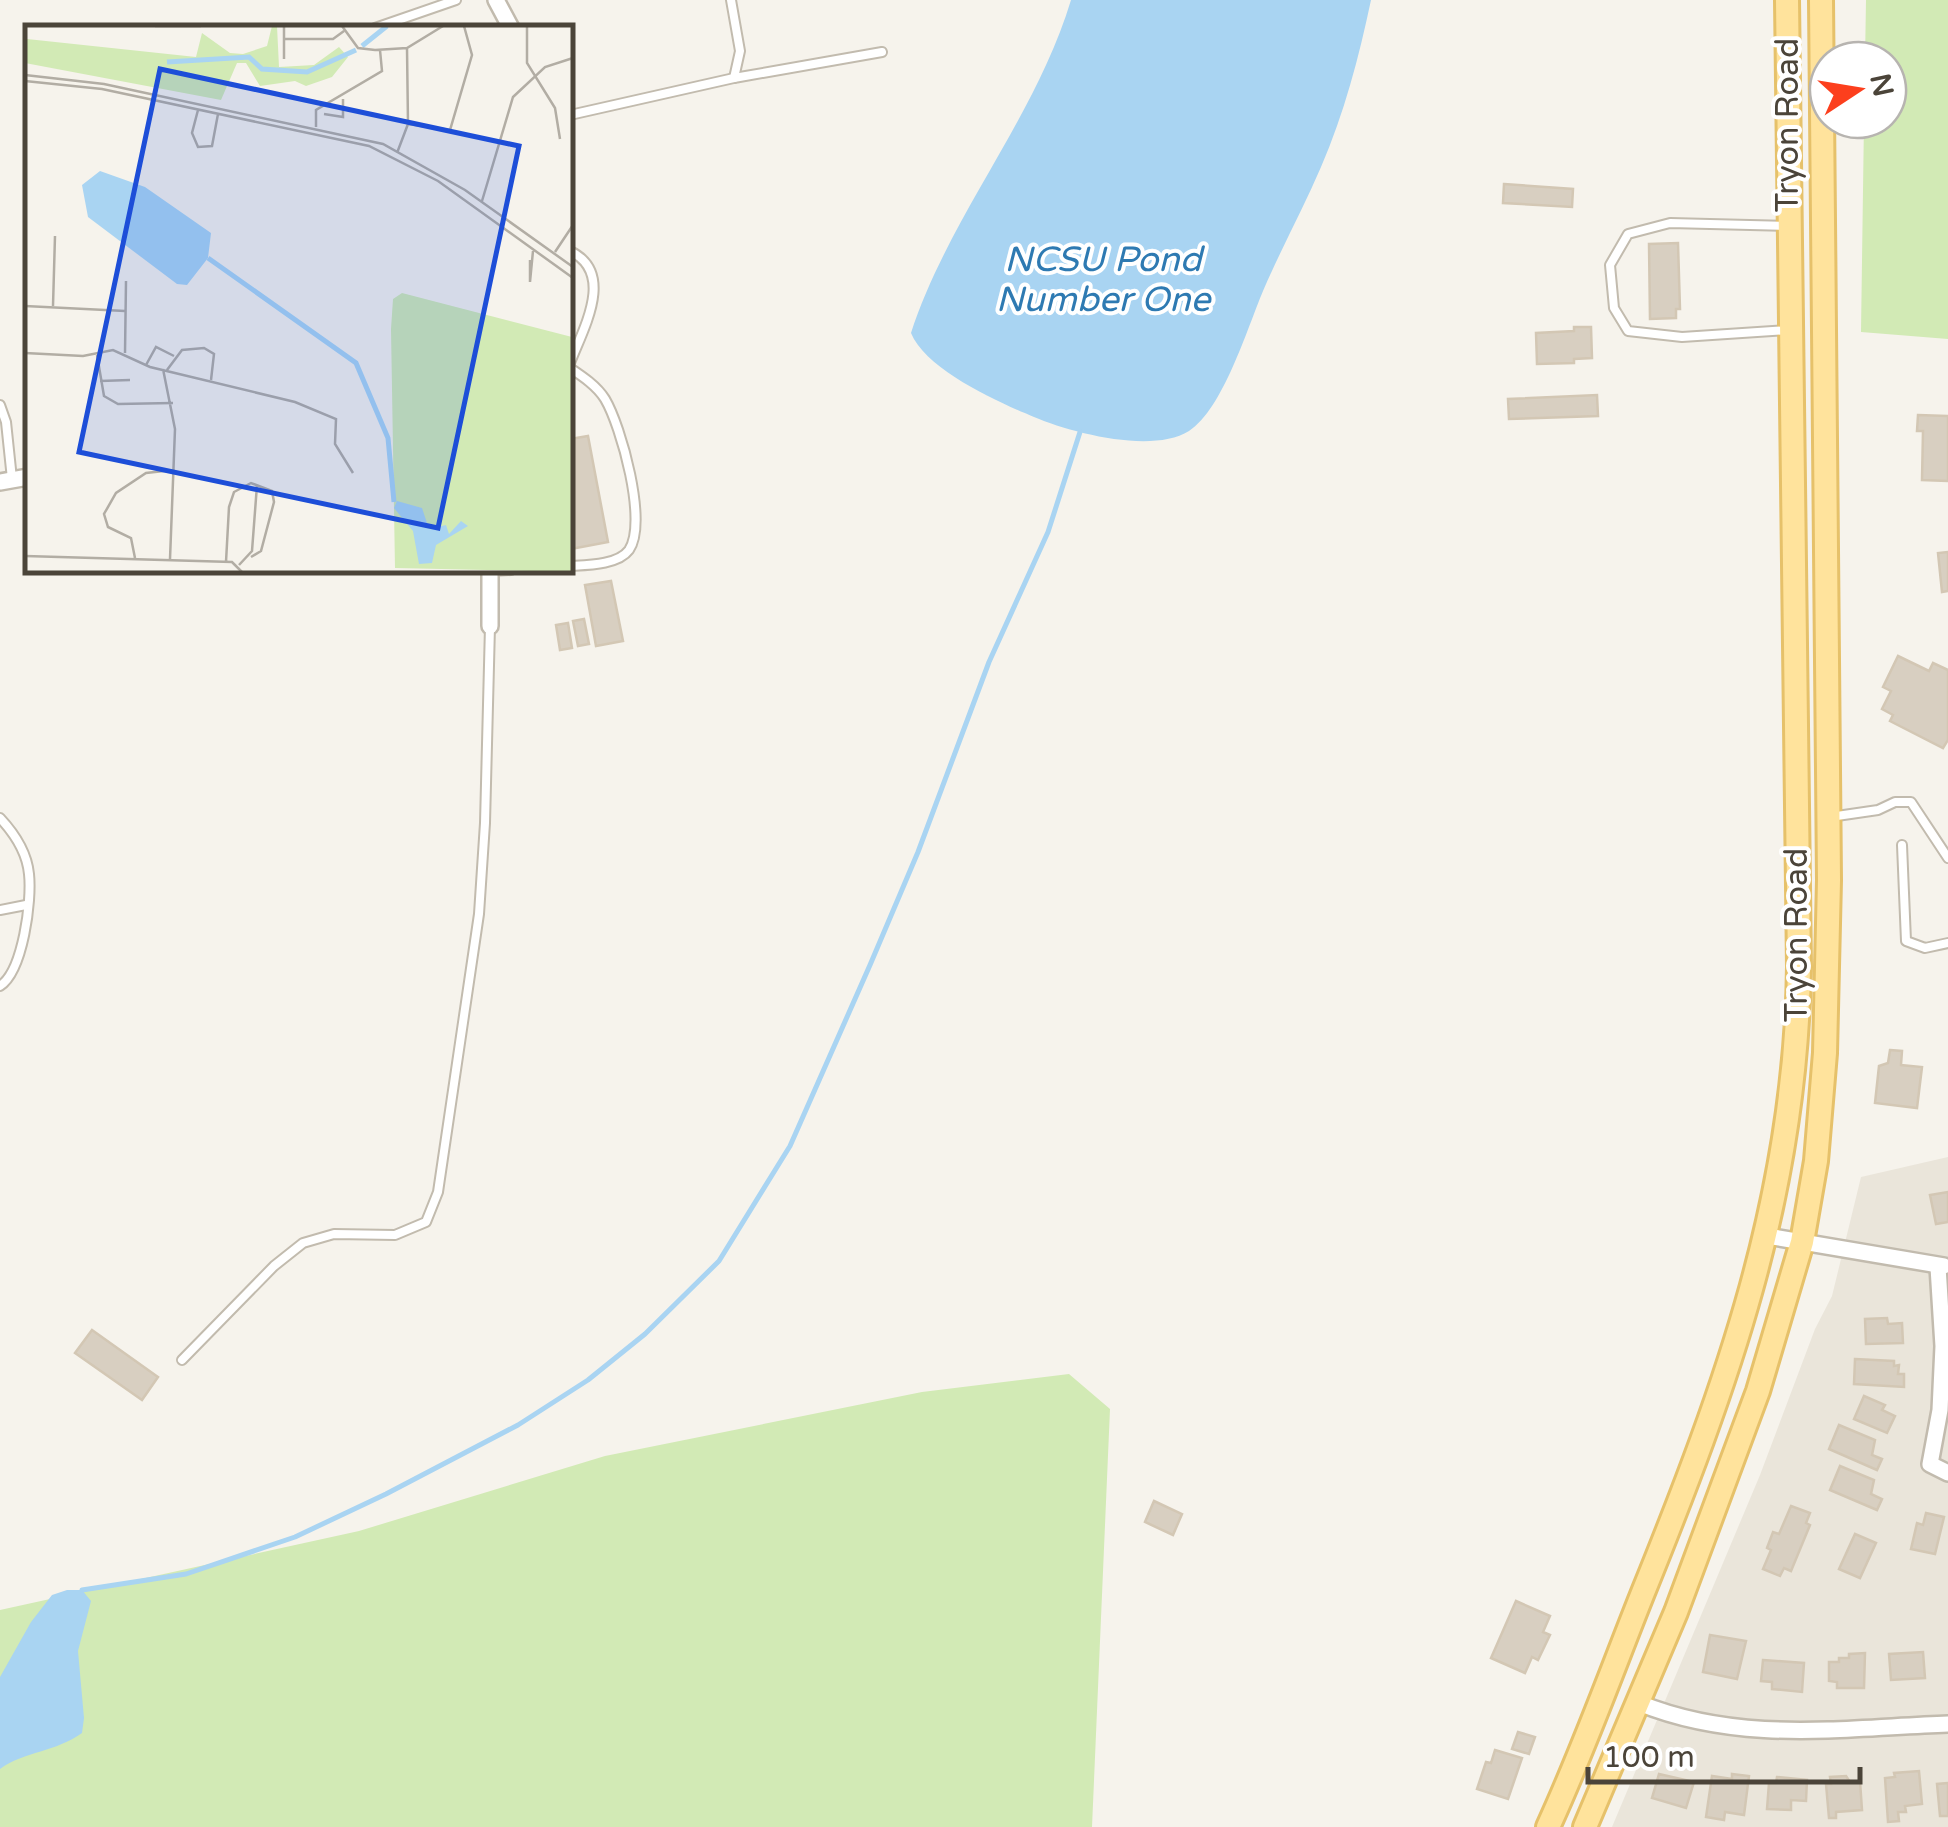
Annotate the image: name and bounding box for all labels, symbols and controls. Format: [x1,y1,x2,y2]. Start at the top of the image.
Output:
inset map [25,25,572,572]
street label: Tryon Road [1769,38,1807,212]
north arrow [1808,40,1908,140]
text: N [1863,70,1900,100]
water label: NCSU Pond Number One [996,239,1213,321]
street label: Tryon Road [1778,848,1816,1022]
scale bar [1588,1722,1860,1784]
text: 100 m [1603,1739,1695,1776]

